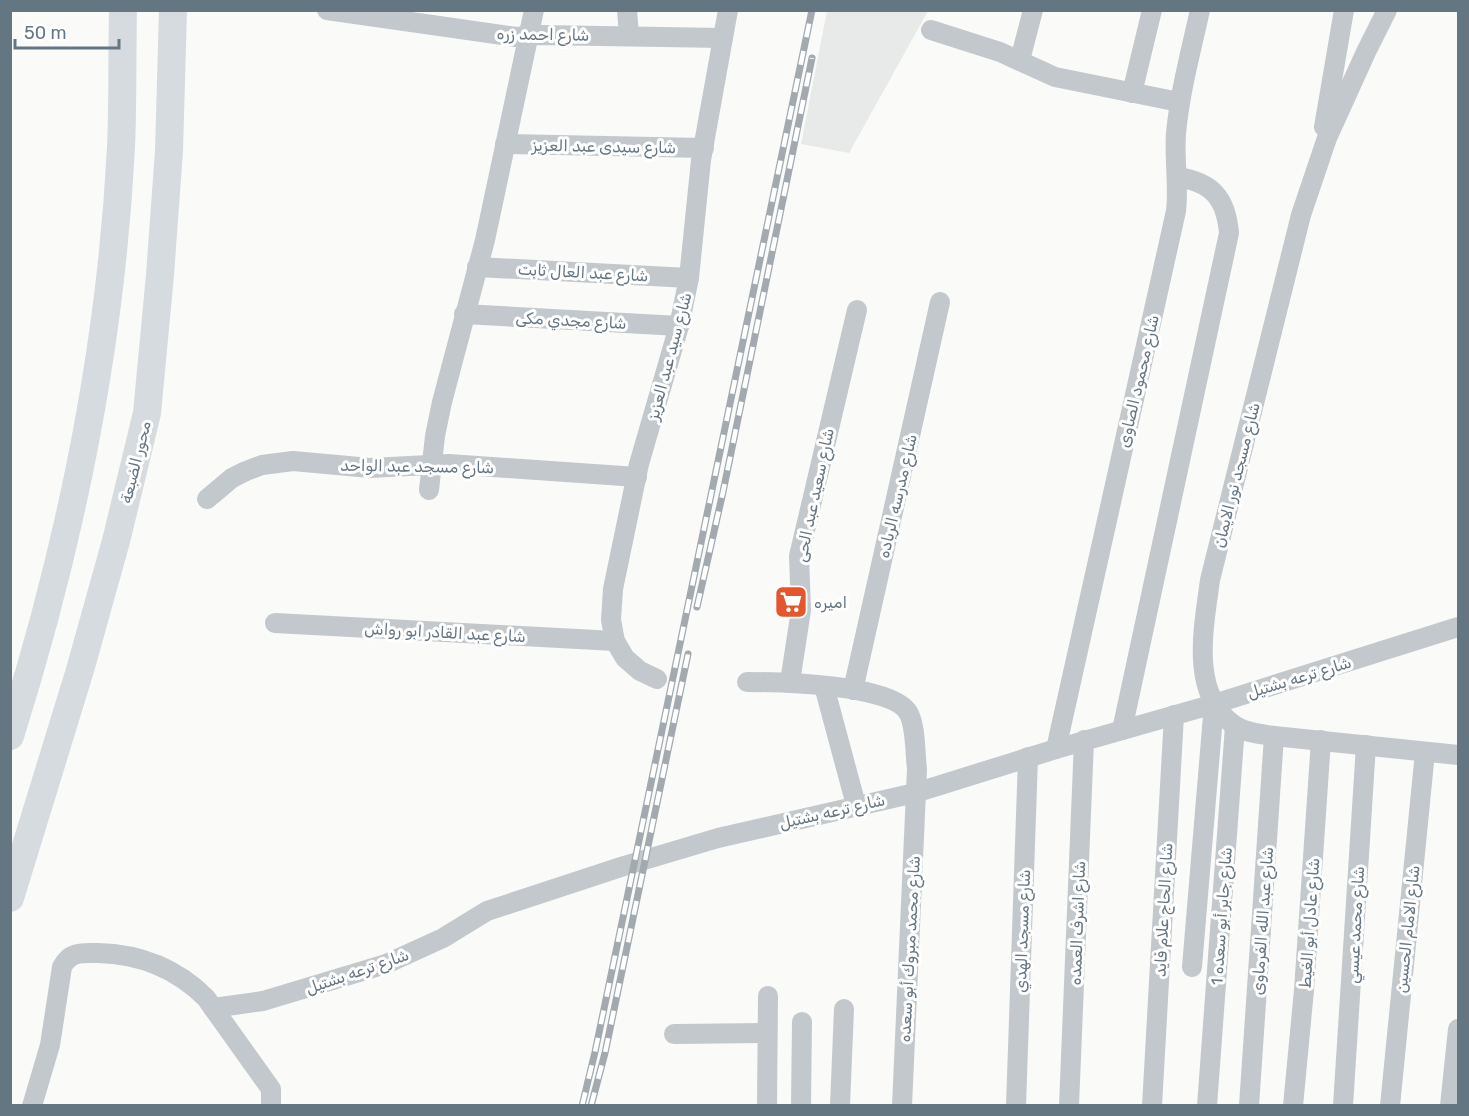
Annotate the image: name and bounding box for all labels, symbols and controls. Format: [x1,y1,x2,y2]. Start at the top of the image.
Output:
scale bar [15,12,118,50]
text: 50 m [24,22,67,44]
street label: شارع احمد زره [496,24,590,47]
street label: شارع سيدى عبد العزيز [531,136,676,159]
street label: شارع عبد العال ثابت [517,260,649,287]
street label: شارع سيد عبد العزيز [643,290,698,423]
street label: شارع مجدي مكى [515,308,627,335]
street label: شارع محمود الصاوى [1114,313,1165,450]
street label: شارع مسجد نور الايمان [1209,401,1266,550]
street label: محور الضبعة [116,419,156,506]
street label: شارع سعيد عبد الحى [791,426,840,564]
street label: شارع مدرسه الرياده [874,432,923,560]
street label: شارع مسجد عبد الواحد [340,456,494,479]
supermarket icon: اميره [773,584,809,620]
place label: اميره [814,593,847,613]
street label: شارع عبد القادر ابو رواش [364,619,526,648]
street label: شارع ترعه بشتيل [1245,653,1354,704]
street label: شارع ترعه بشتيل [777,790,887,835]
street label: شارع الحاج علام فايد [1151,843,1178,978]
street label: شارع جابر أبو سعده 1 [1207,846,1238,986]
street label: شارع عبد الله الفرماوى [1248,846,1279,996]
street label: شارع محمد مبروك أبو سعده [895,855,926,1043]
street label: شارع عادل أبو الغيط [1295,857,1326,989]
street label: شارع اشرف العمده [1066,860,1091,986]
street label: شارع الامام الحسين [1391,864,1426,994]
street label: شارع محمد عيسي [1343,866,1371,984]
street label: شارع مسجد الهدي [1011,869,1036,993]
street label: شارع ترعه بشتيل [303,945,412,1000]

